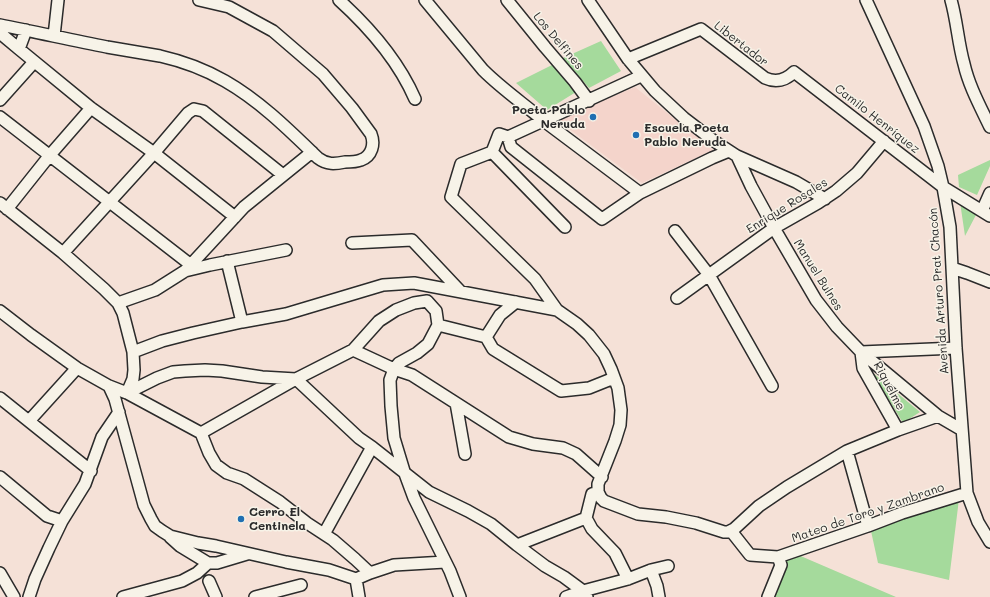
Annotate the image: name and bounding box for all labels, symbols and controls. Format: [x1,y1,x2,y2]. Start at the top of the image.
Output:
street label: Los Delfines [530,10,586,72]
street label: Libertador [711,18,771,70]
street label: Camilo Henríquez [832,81,922,157]
place label: Poeta Pablo Neruda [512,103,585,131]
marker: Poeta Pablo Neruda [588,112,598,122]
place label: Escuela Poeta Pablo Neruda [644,121,729,149]
marker: Escuela Poeta Pablo Neruda [631,130,641,140]
street label: Enrique Rosales [744,175,830,237]
street label: Avenida Arturo Prat Chacón [926,207,952,375]
street label: Manuel Bulnes [790,237,846,313]
street label: Riquelme [870,359,908,413]
street label: Mateo de Toro y Zambrano [790,480,946,546]
place label: Cerro El Centinela [249,505,306,533]
marker: Cerro El Centinela [236,514,246,524]

